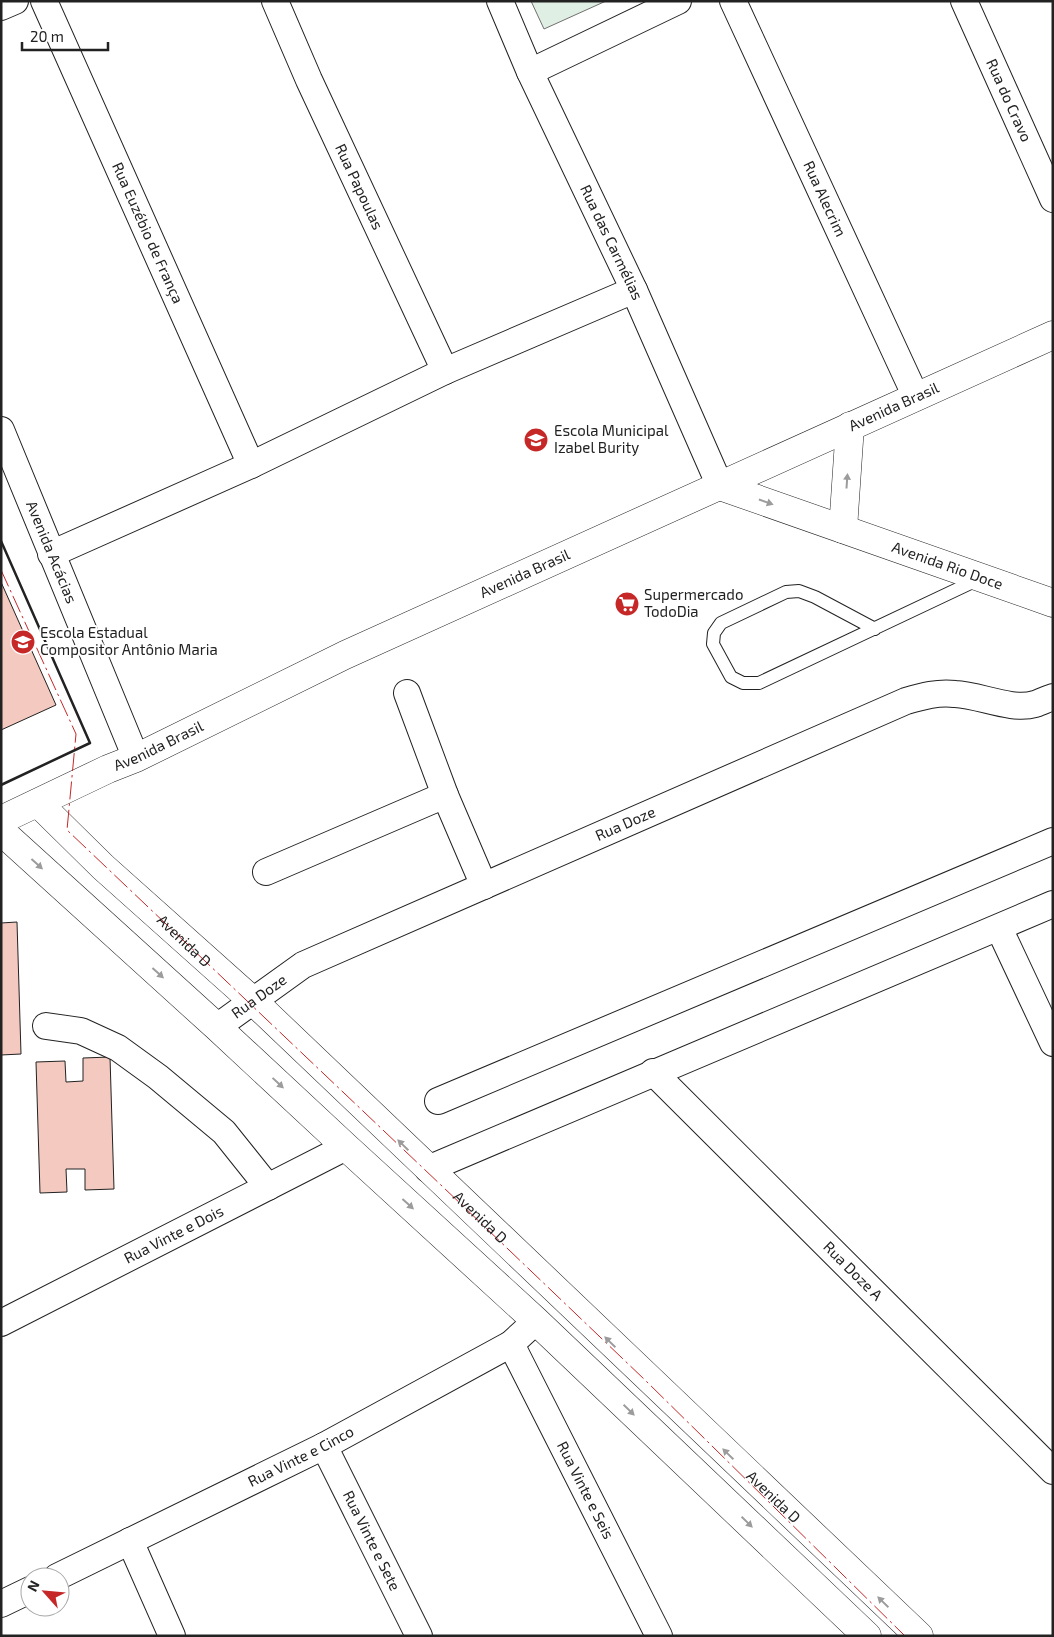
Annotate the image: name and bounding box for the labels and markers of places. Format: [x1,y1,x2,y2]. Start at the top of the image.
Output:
place label: Escola Municipal Izabel Burity [554,421,669,456]
school or university icon: Escola Municipal Izabel Burity [523,427,549,453]
place label: Supermercado TodoDia [644,585,743,620]
supermarket icon: Supermercado TodoDia [614,591,640,617]
place label: Escola Estadual Compositor Antônio Maria [40,623,218,658]
school or university icon: Escola Estadual Compositor Antônio Maria [10,629,36,655]

